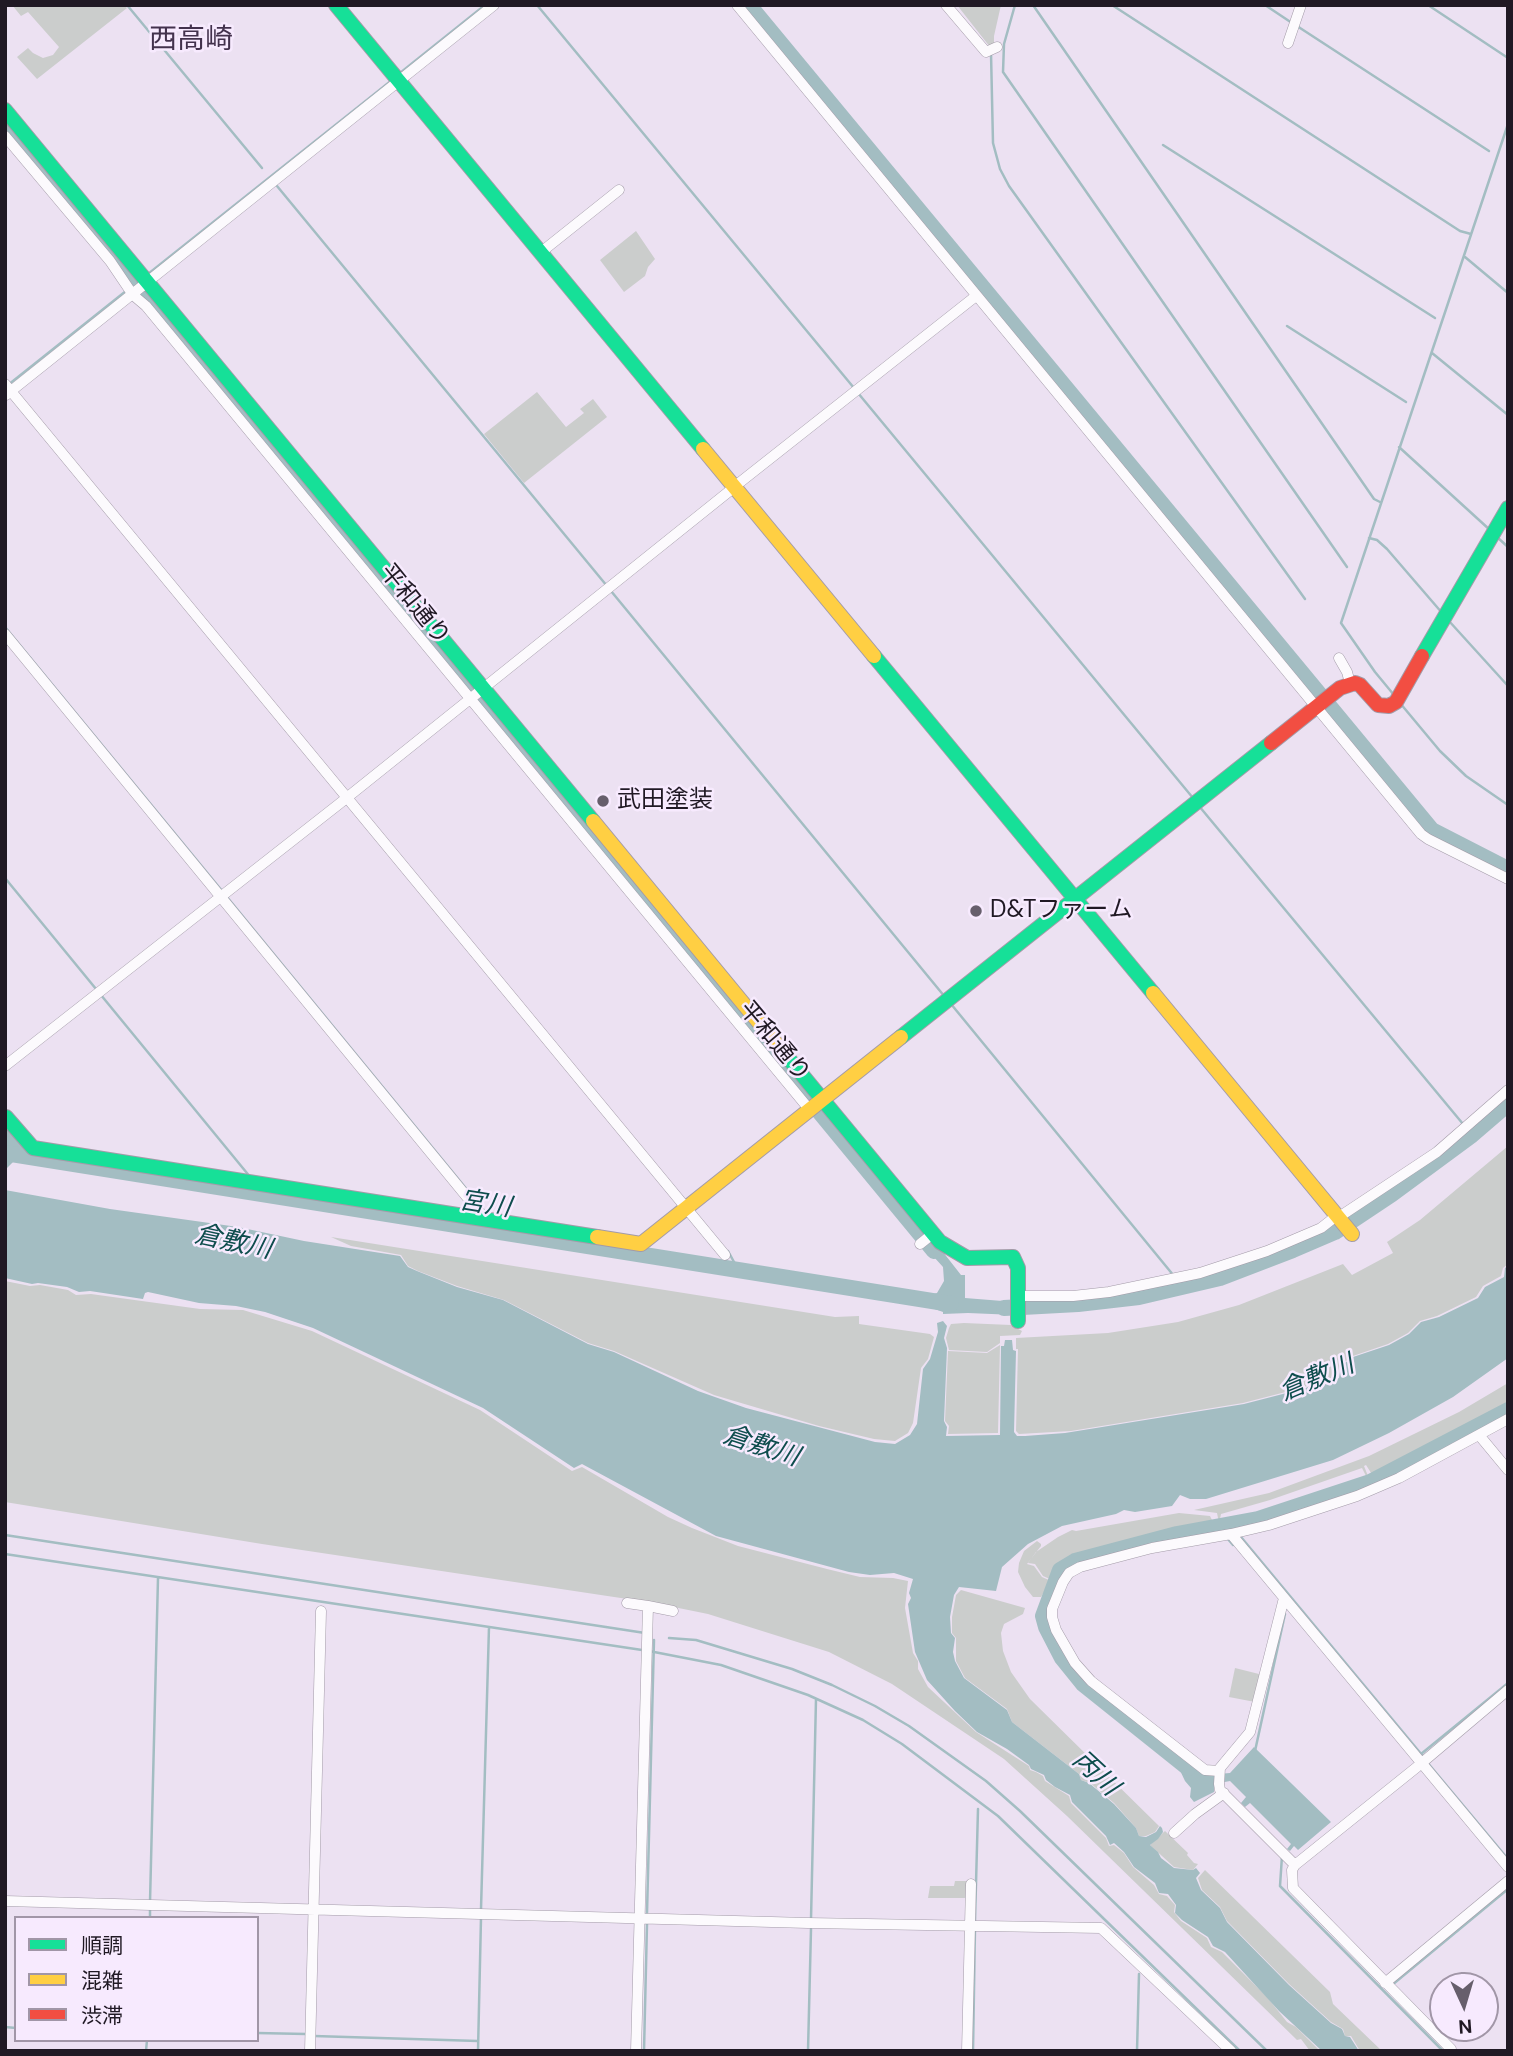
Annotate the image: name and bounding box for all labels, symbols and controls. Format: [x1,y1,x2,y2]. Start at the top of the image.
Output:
district label: 西高崎 [149,24,233,58]
street label: 平和通り [373,559,455,651]
place label: 武田塗装 [617,787,713,815]
marker: 武田塗装 [595,793,611,809]
place label: D&Tファーム [990,897,1133,925]
marker: D&Tファーム [968,903,984,919]
street label: 平和通り [732,996,816,1088]
water label: 宮川 [457,1186,513,1224]
water label: 倉敷川 [192,1220,274,1266]
water label: 倉敷川 [1275,1349,1359,1409]
water label: 倉敷川 [719,1420,803,1474]
water label: 丙川 [1065,1745,1125,1803]
legend [14,1916,259,2042]
text: 順調 [81,1932,123,1960]
text: 混雑 [81,1967,123,1995]
north arrow [1429,1972,1499,2042]
text: 渋滞 [81,2002,123,2030]
text: N [1458,2013,1473,2039]

